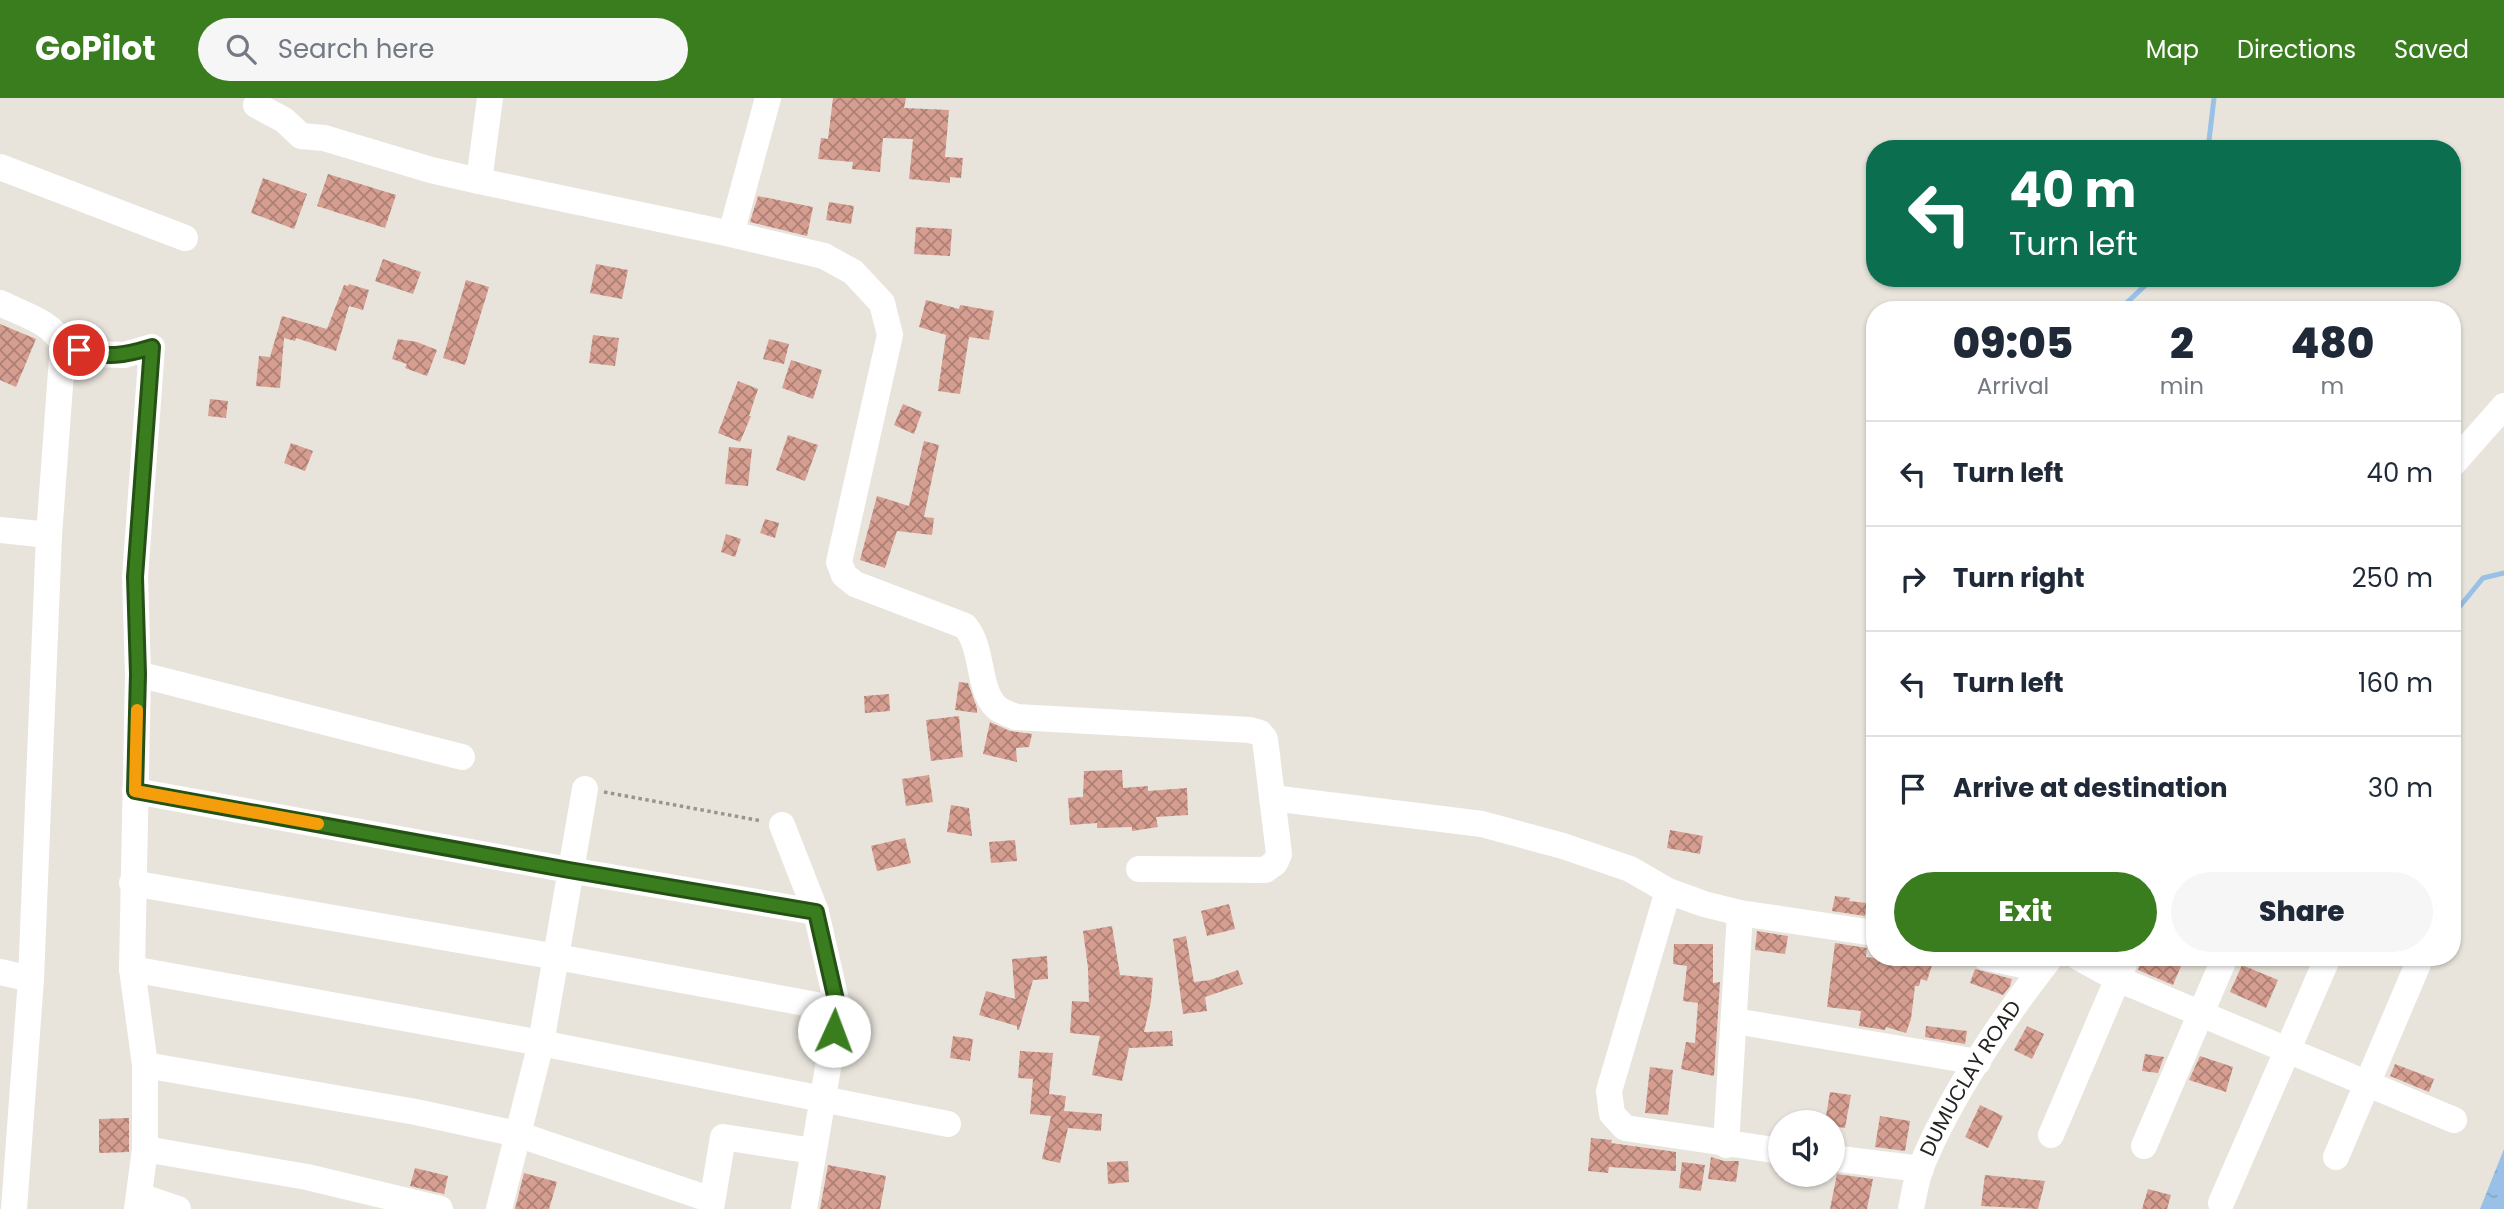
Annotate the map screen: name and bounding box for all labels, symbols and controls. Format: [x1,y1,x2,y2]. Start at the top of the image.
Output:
search box [198,18,688,81]
text: GoPilot [35,25,156,72]
icon: search [222,30,260,68]
text: Search here [278,31,434,67]
text: Map [2146,33,2199,66]
text: Directions [2237,33,2356,66]
text: Saved [2394,33,2469,66]
text: 40 m [2009,156,2136,224]
icon: left [1894,168,1985,259]
text: Turn left [2009,221,2138,266]
text: 09:05 [1953,314,2073,373]
text: 2 [2170,314,2194,373]
text: 480 [2290,314,2374,373]
pin [49,320,109,380]
icon: arrive [60,331,98,369]
text: Arrival [1977,370,2049,402]
text: min [2160,370,2204,402]
text: m [2321,370,2344,402]
icon: left [1894,455,1932,493]
text: Turn left [1953,455,2064,491]
text: 40 m [2367,455,2433,491]
icon: right [1894,560,1932,598]
text: Turn right [1953,560,2085,596]
text: 250 m [2352,560,2433,596]
icon: left [1894,665,1932,703]
text: Turn left [1953,665,2064,701]
text: 160 m [2358,665,2433,701]
icon: arrive [1894,770,1932,808]
text: Arrive at destination [1953,770,2228,806]
text: 30 m [2368,770,2433,806]
button: Exit [1894,872,2157,952]
button: Share [2171,872,2433,952]
position arrow [797,994,871,1068]
street label: DUMUCLAY ROAD [1912,994,2028,1161]
map controls [1768,1110,1845,1187]
button: sound [1768,1110,1845,1187]

